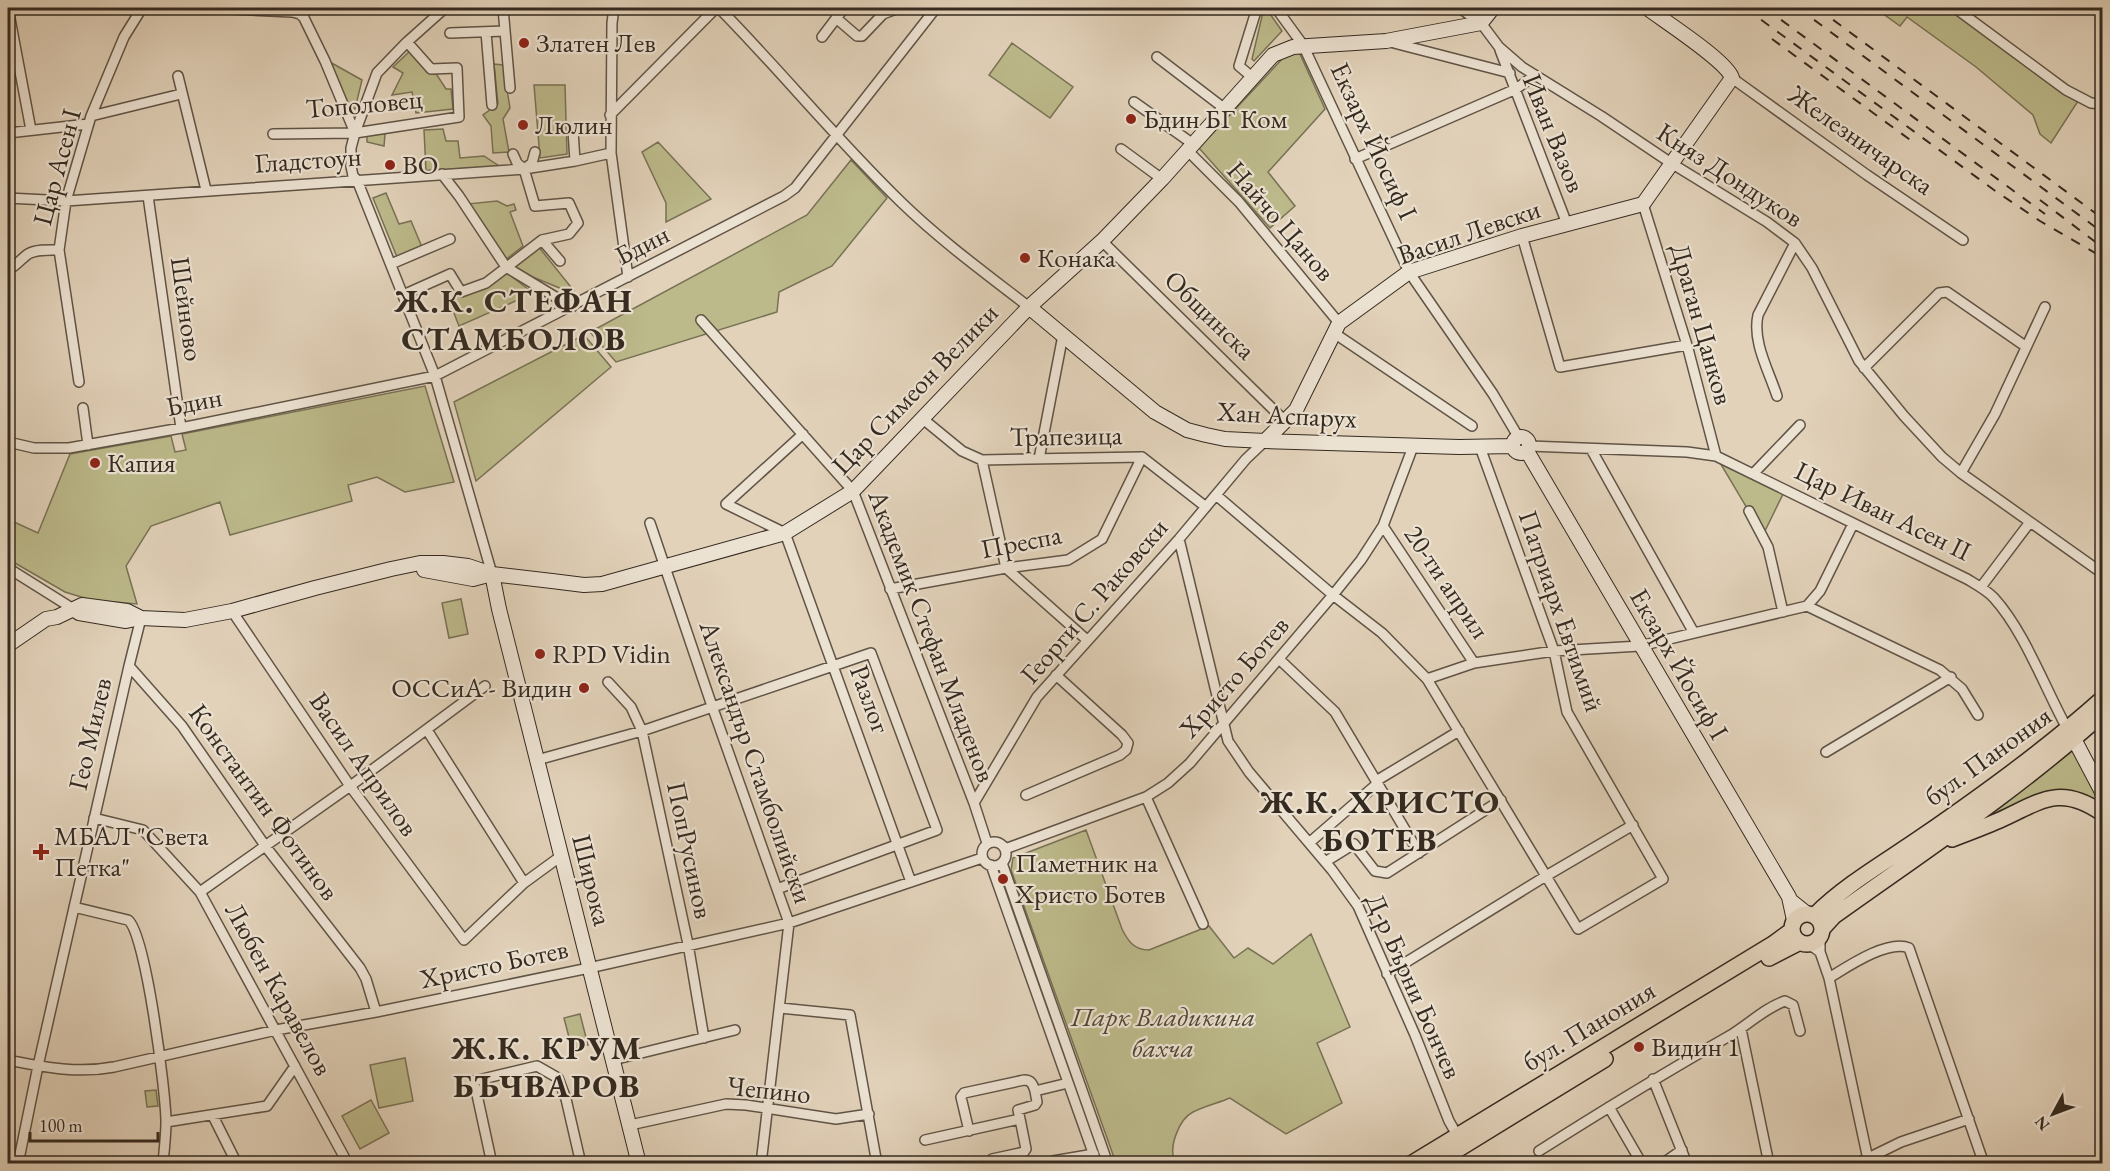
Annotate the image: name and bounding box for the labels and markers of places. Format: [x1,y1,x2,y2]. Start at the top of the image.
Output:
place label: Златен Лев [536,25,656,60]
marker: Златен Лев [517,36,531,50]
place label: Бдин БГ Ком [1143,101,1287,136]
place label: Люлин [535,107,613,142]
marker: Бдин БГ Ком [1124,112,1138,126]
marker: Люлин [516,118,530,132]
place label: ВО [402,147,438,182]
marker: ВО [383,158,397,172]
place label: Конака [1037,240,1116,275]
marker: Конака [1018,251,1032,265]
place label: Капия [107,445,176,480]
marker: Капия [88,456,102,470]
place label: RPD Vidin [552,636,671,671]
marker: RPD Vidin [533,647,547,661]
place label: ОССиА - Видин [391,670,572,705]
marker: ОССиА - Видин [577,681,591,695]
place label: МБАЛ "Света Петка" [54,818,209,884]
marker: МБАЛ "Света Петка" [32,843,50,861]
place label: Паметник на Христо Ботев [1014,845,1165,911]
marker: Паметник на Христо Ботев [996,872,1010,886]
place label: Видин 1 [1651,1029,1740,1064]
marker: Видин 1 [1632,1040,1646,1054]

